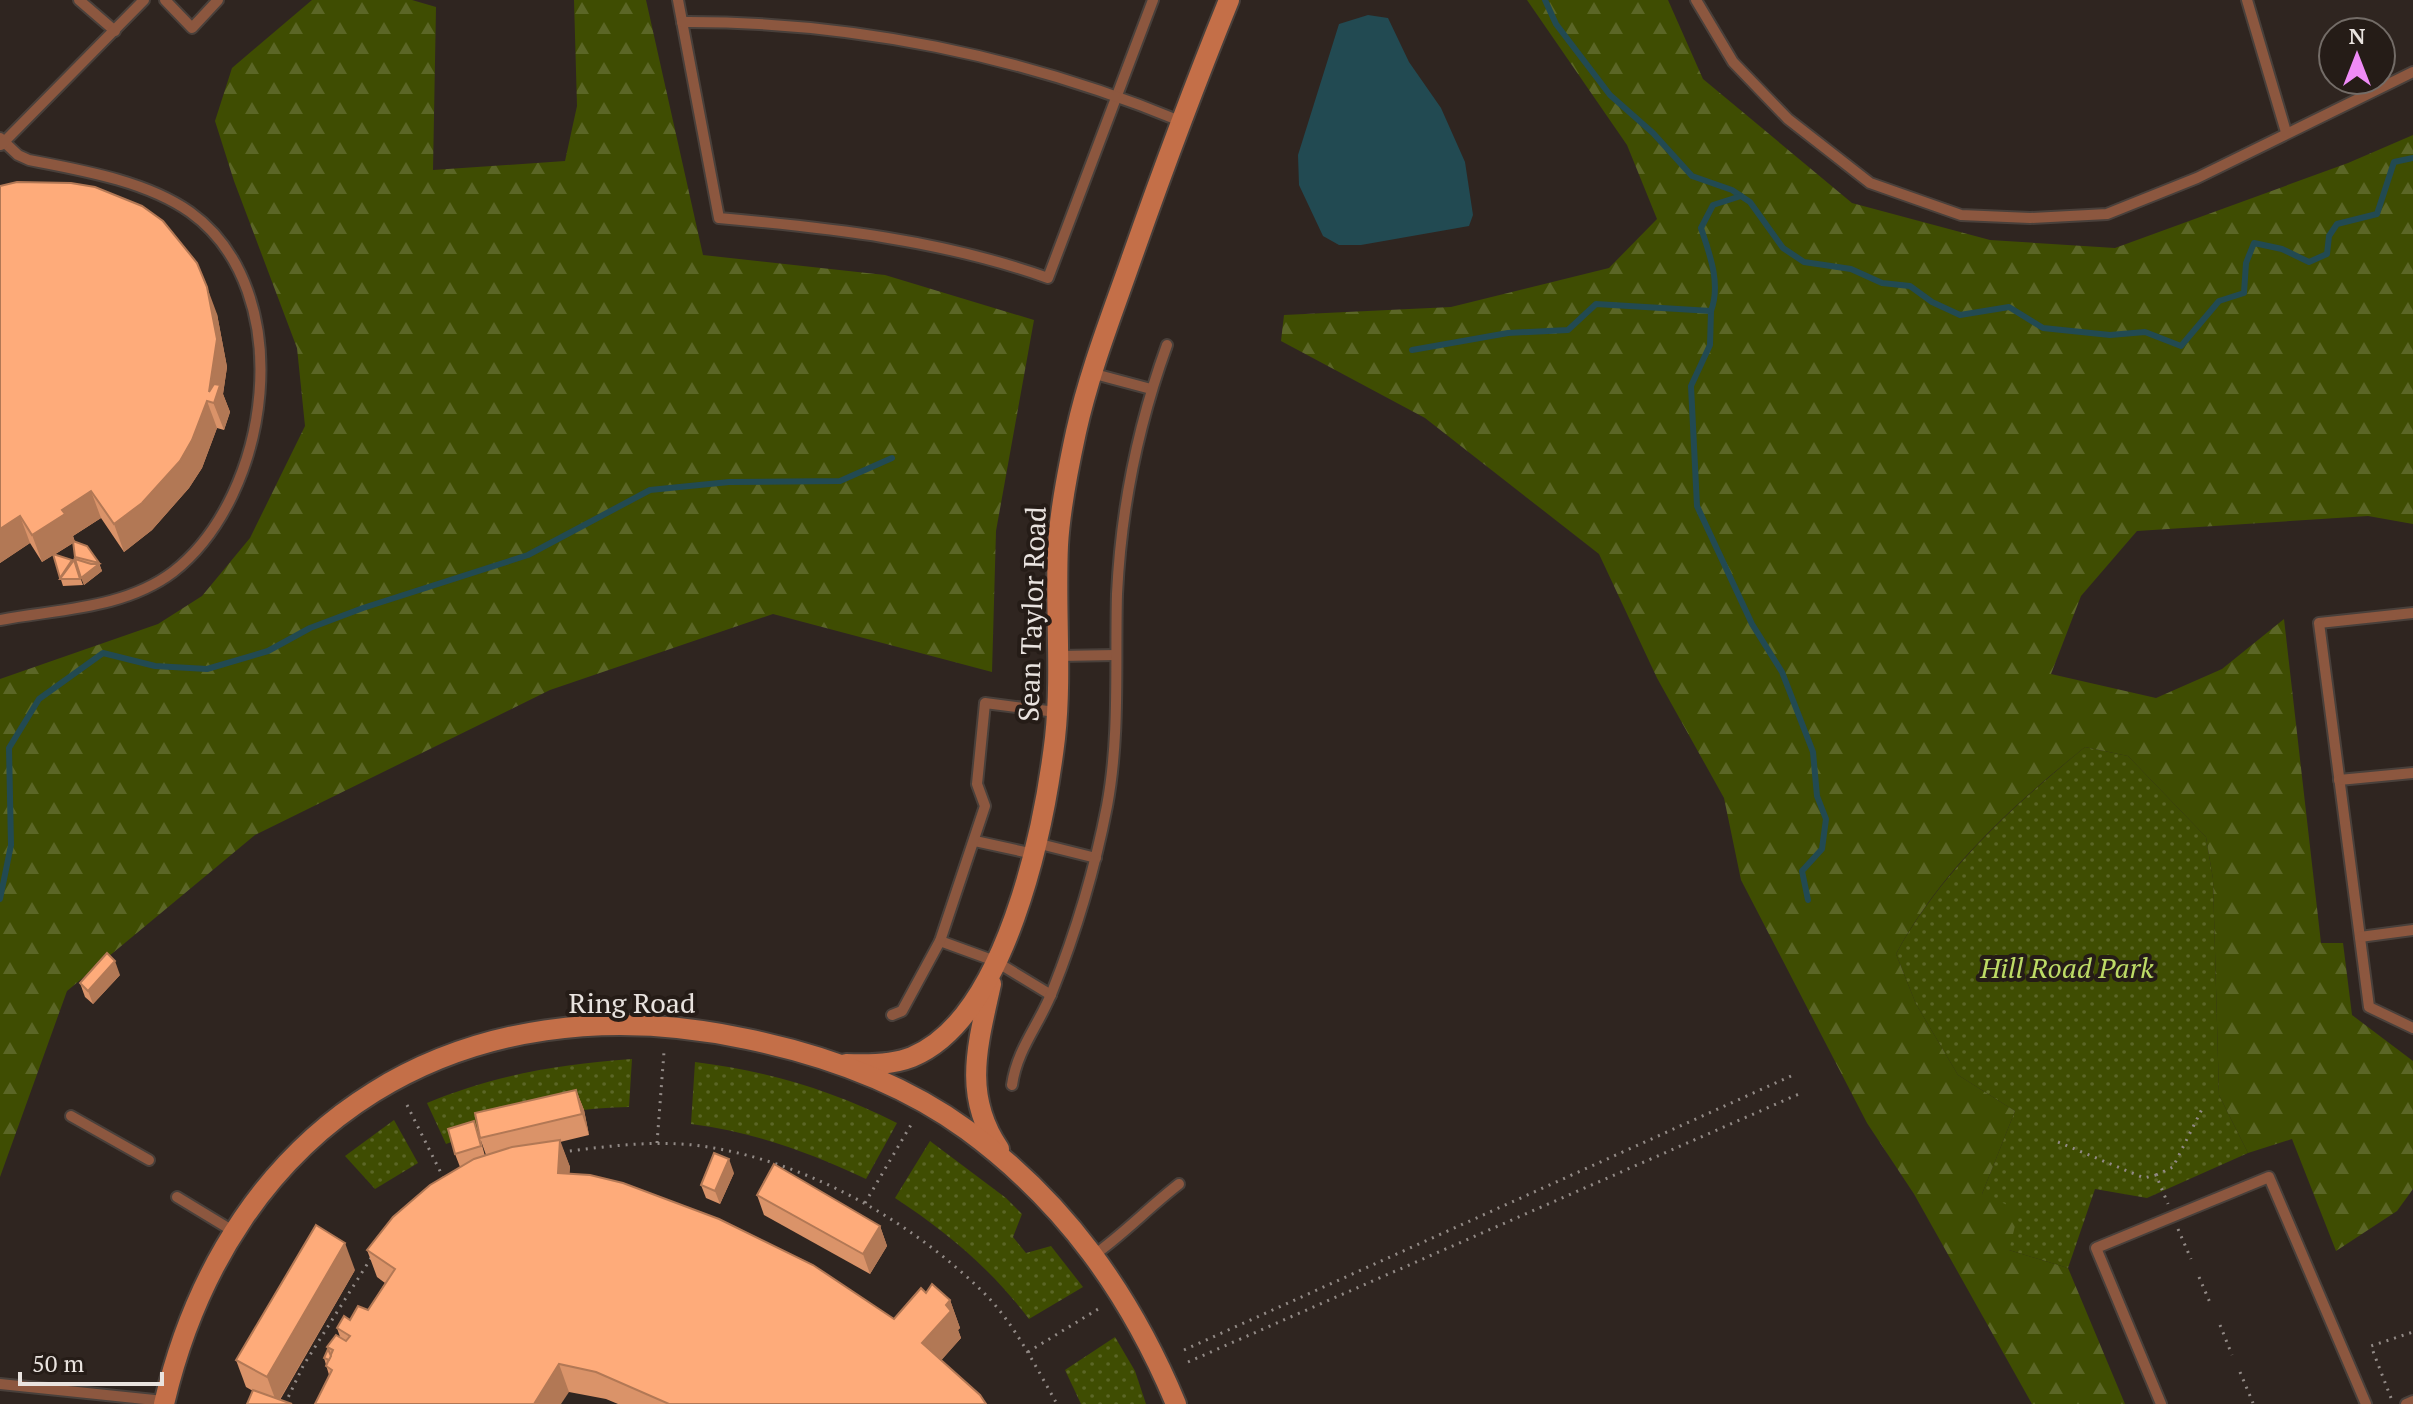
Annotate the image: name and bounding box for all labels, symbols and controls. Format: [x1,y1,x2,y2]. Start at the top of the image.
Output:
north arrow [2317,16,2397,96]
text: N [2349,21,2366,50]
street label: Sean Taylor Road [1009,506,1054,722]
park label: Hill Road Park [1979,949,2154,986]
street label: Ring Road [569,984,695,1021]
scale bar [20,1336,162,1386]
text: 50 m [32,1347,84,1379]

